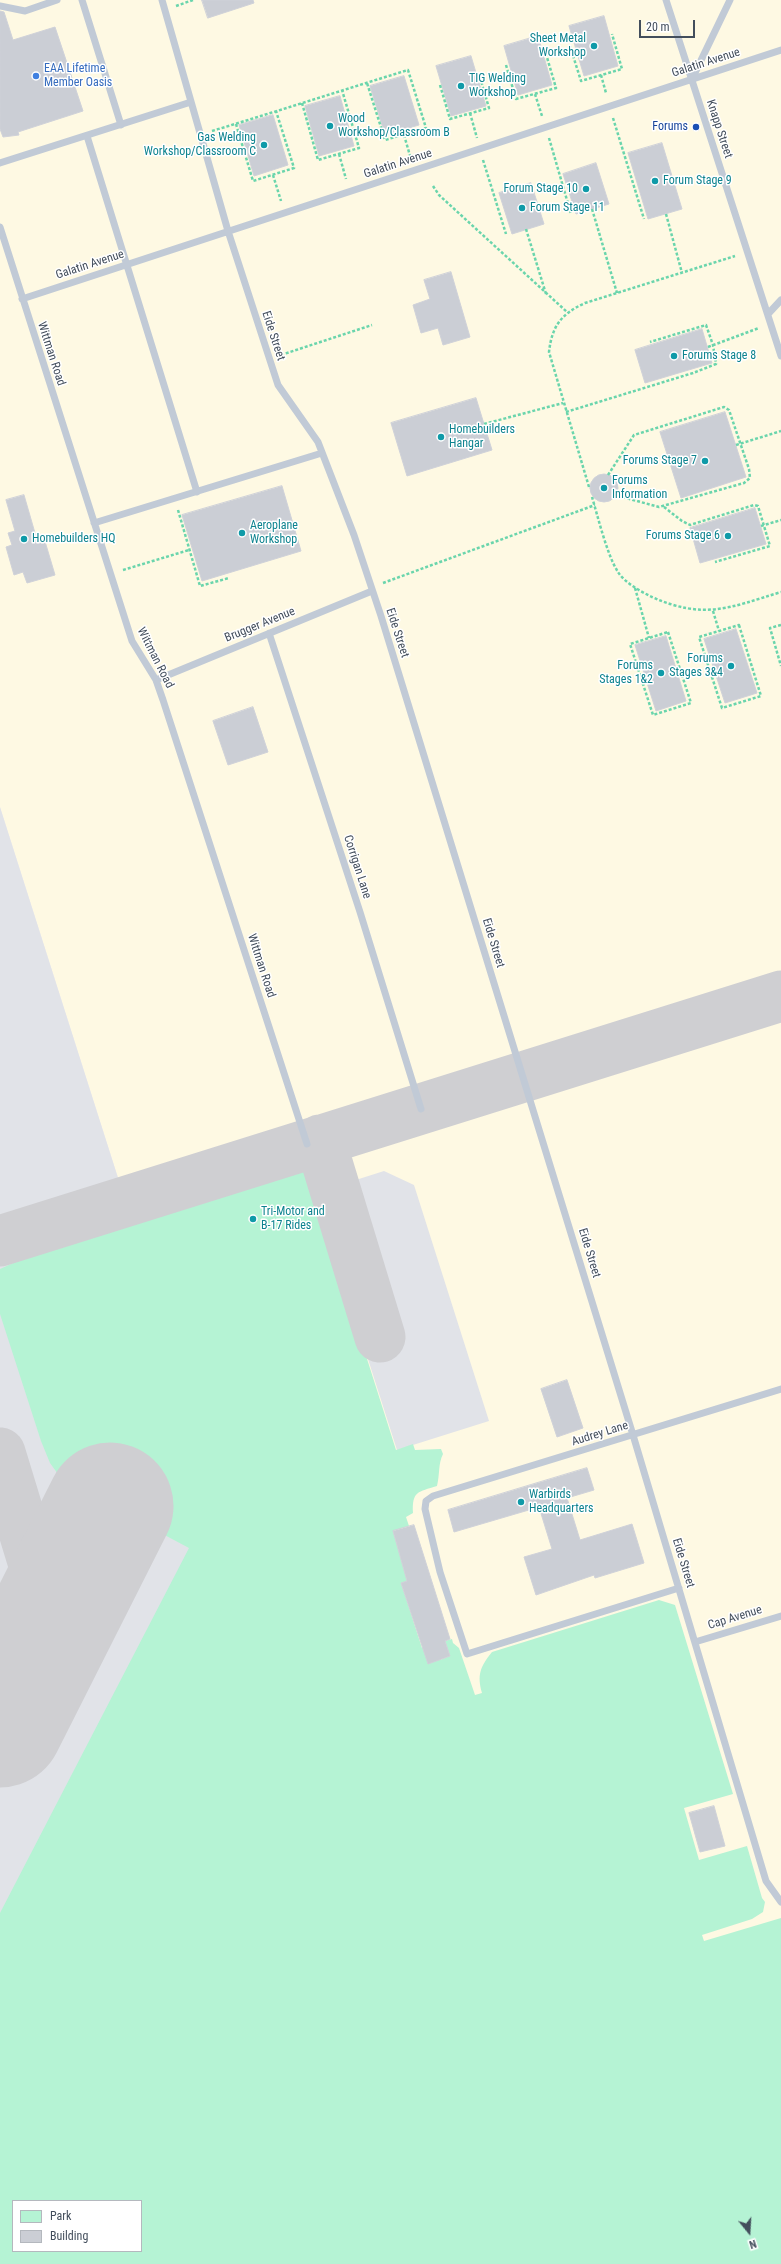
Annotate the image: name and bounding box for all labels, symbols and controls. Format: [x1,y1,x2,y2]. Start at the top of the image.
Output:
scale bar [641,12,697,38]
text: 20 m [646,20,670,34]
place label: Sheet Metal Workshop [530,32,586,60]
marker: Sheet Metal Workshop [589,41,599,51]
street label: Galatin Avenue [670,45,742,81]
place label: EAA Lifetime Member Oasis [44,62,112,90]
marker: EAA Lifetime Member Oasis [31,71,41,81]
place label: TIG Welding Workshop [469,72,526,100]
marker: TIG Welding Workshop [456,81,466,91]
street label: Knapp Street [703,98,735,160]
place label: Wood Workshop/Classroom B [338,112,450,140]
place label: Forums [652,120,688,134]
marker: Wood Workshop/Classroom B [325,121,335,131]
marker: Forums [691,122,701,132]
place label: Gas Welding Workshop/Classroom C [144,131,256,159]
marker: Gas Welding Workshop/Classroom C [259,140,269,150]
street label: Galatin Avenue [362,146,434,182]
place label: Forum Stage 9 [663,174,732,188]
marker: Forum Stage 9 [650,176,660,186]
place label: Forum Stage 10 [503,182,578,196]
marker: Forum Stage 10 [581,184,591,194]
place label: Forum Stage 11 [530,201,605,215]
marker: Forum Stage 11 [517,203,527,213]
street label: Galatin Avenue [54,247,126,283]
street label: Eide Street [258,309,288,363]
street label: Wittman Road [34,320,68,388]
place label: Forums Stage 8 [682,349,756,363]
marker: Forums Stage 8 [669,351,679,361]
place label: Homebuilders Hangar [449,423,515,451]
marker: Homebuilders Hangar [436,432,446,442]
place label: Forums Stage 7 [623,454,697,468]
marker: Forums Stage 7 [700,456,710,466]
place label: Forums Information [612,474,667,502]
marker: Forums Information [599,483,609,493]
place label: Aeroplane Workshop [250,519,298,547]
marker: Aeroplane Workshop [237,528,247,538]
place label: Forums Stage 6 [646,529,720,543]
marker: Forums Stage 6 [723,531,733,541]
place label: Homebuilders HQ [32,532,115,546]
marker: Homebuilders HQ [19,534,29,544]
street label: Brugger Avenue [223,604,297,646]
street label: Eide Street [382,606,412,660]
street label: Wittman Road [134,625,176,691]
place label: Forums Stages 3&4 [669,652,723,680]
place label: Forums Stages 1&2 [599,659,653,687]
marker: Forums Stages 3&4 [726,661,736,671]
marker: Forums Stages 1&2 [656,668,666,678]
street label: Corrigan Lane [340,833,374,901]
street label: Eide Street [479,916,507,970]
street label: Wittman Road [244,932,278,1000]
place label: Tri-Motor and B-17 Rides [261,1205,325,1233]
marker: Tri-Motor and B-17 Rides [248,1214,258,1224]
street label: Eide Street [575,1226,603,1280]
street label: Audrey Lane [570,1419,630,1449]
place label: Warbirds Headquarters [529,1488,594,1516]
marker: Warbirds Headquarters [516,1497,526,1507]
street label: Eide Street [669,1536,697,1590]
street label: Cap Avenue [706,1603,764,1633]
legend [12,2200,142,2252]
text: Park [50,2209,71,2223]
north arrow [729,2212,769,2252]
text: Building [50,2229,88,2243]
text: N [748,2237,758,2251]

